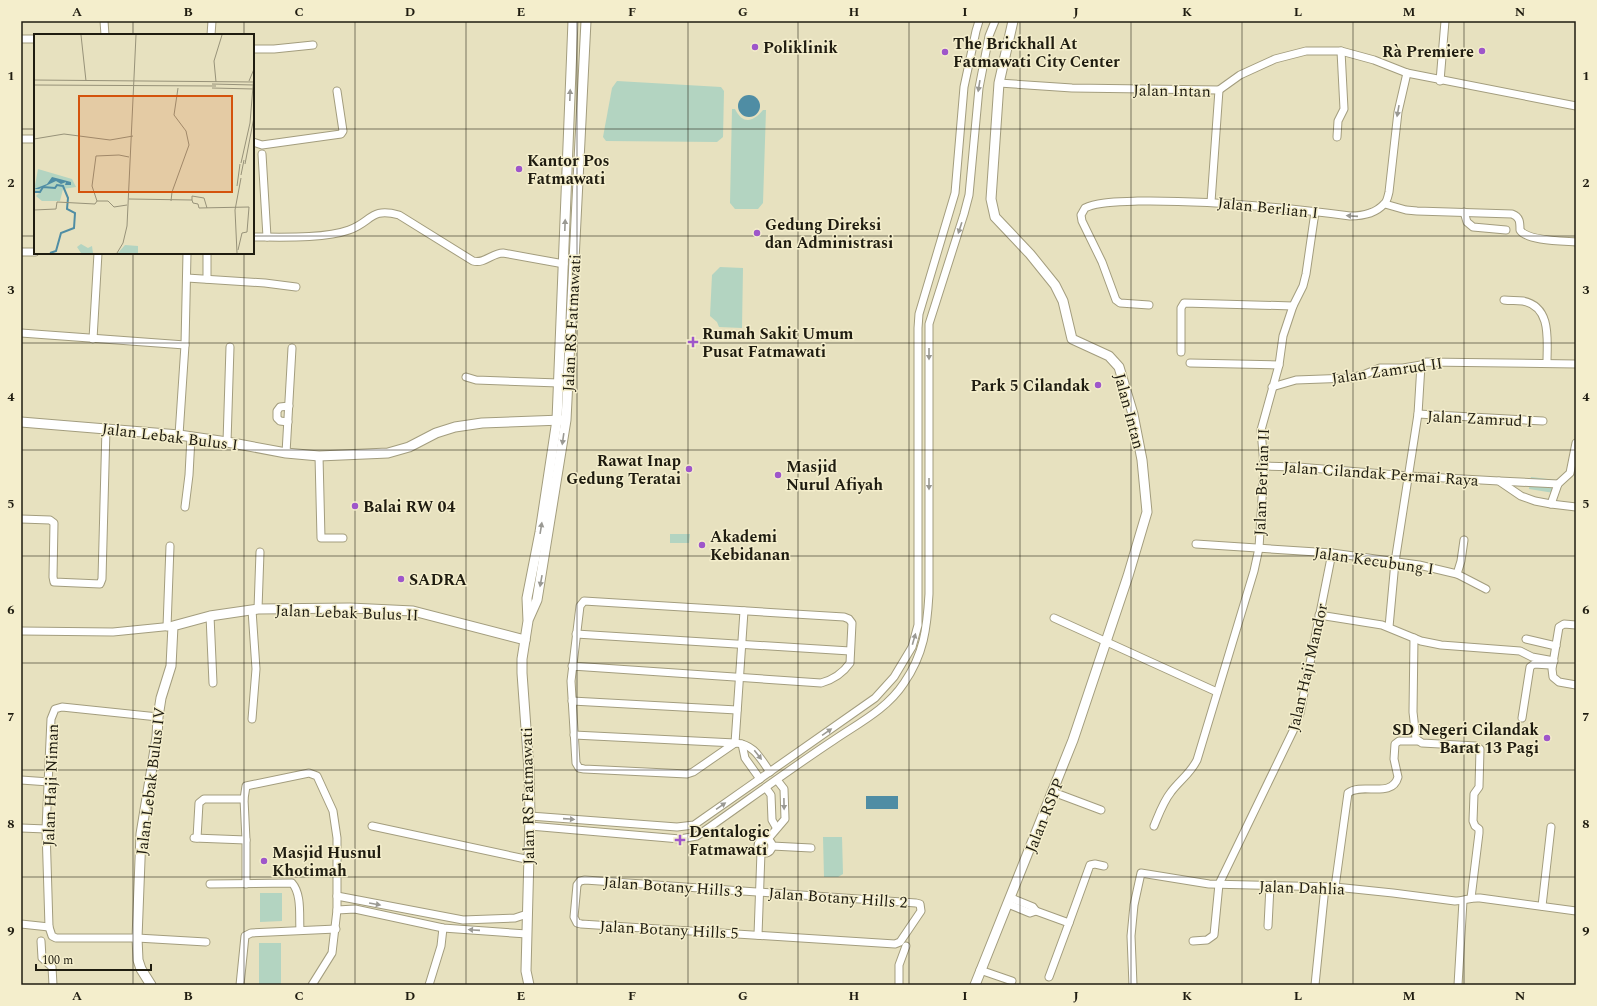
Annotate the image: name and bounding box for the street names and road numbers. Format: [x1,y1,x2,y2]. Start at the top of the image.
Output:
street label: Jalan Intan [1133,78,1211,104]
street label: Jalan Berlian I [1216,191,1319,225]
street label: Jalan RS Fatmawati [556,254,588,392]
street label: Jalan Zamrud II [1330,351,1444,391]
street label: Jalan Intan [1107,371,1151,452]
street label: Jalan Zamrud I [1427,404,1533,434]
street label: Jalan Lebak Bulus I [100,417,239,457]
street label: Jalan Berlian II [1248,428,1276,536]
street label: Jalan Cilandak Permai Raya [1282,455,1480,493]
street label: Jalan Kecubung I [1312,541,1435,581]
street label: Jalan Lebak Bulus II [275,599,419,627]
street label: Jalan Haji Mandor [1282,601,1334,734]
street label: Jalan Lebak Bulus IV [130,706,172,857]
street label: Jalan Haji Niman [37,723,65,847]
street label: Jalan RS Fatmawati [515,727,541,865]
street label: Jalan RSPP [1019,774,1071,856]
street label: Jalan Botany Hills 3 [603,870,743,904]
street label: Jalan Dahlia [1258,875,1346,902]
street label: Jalan Botany Hills 2 [768,881,908,915]
street label: Jalan Botany Hills 5 [599,914,739,946]

